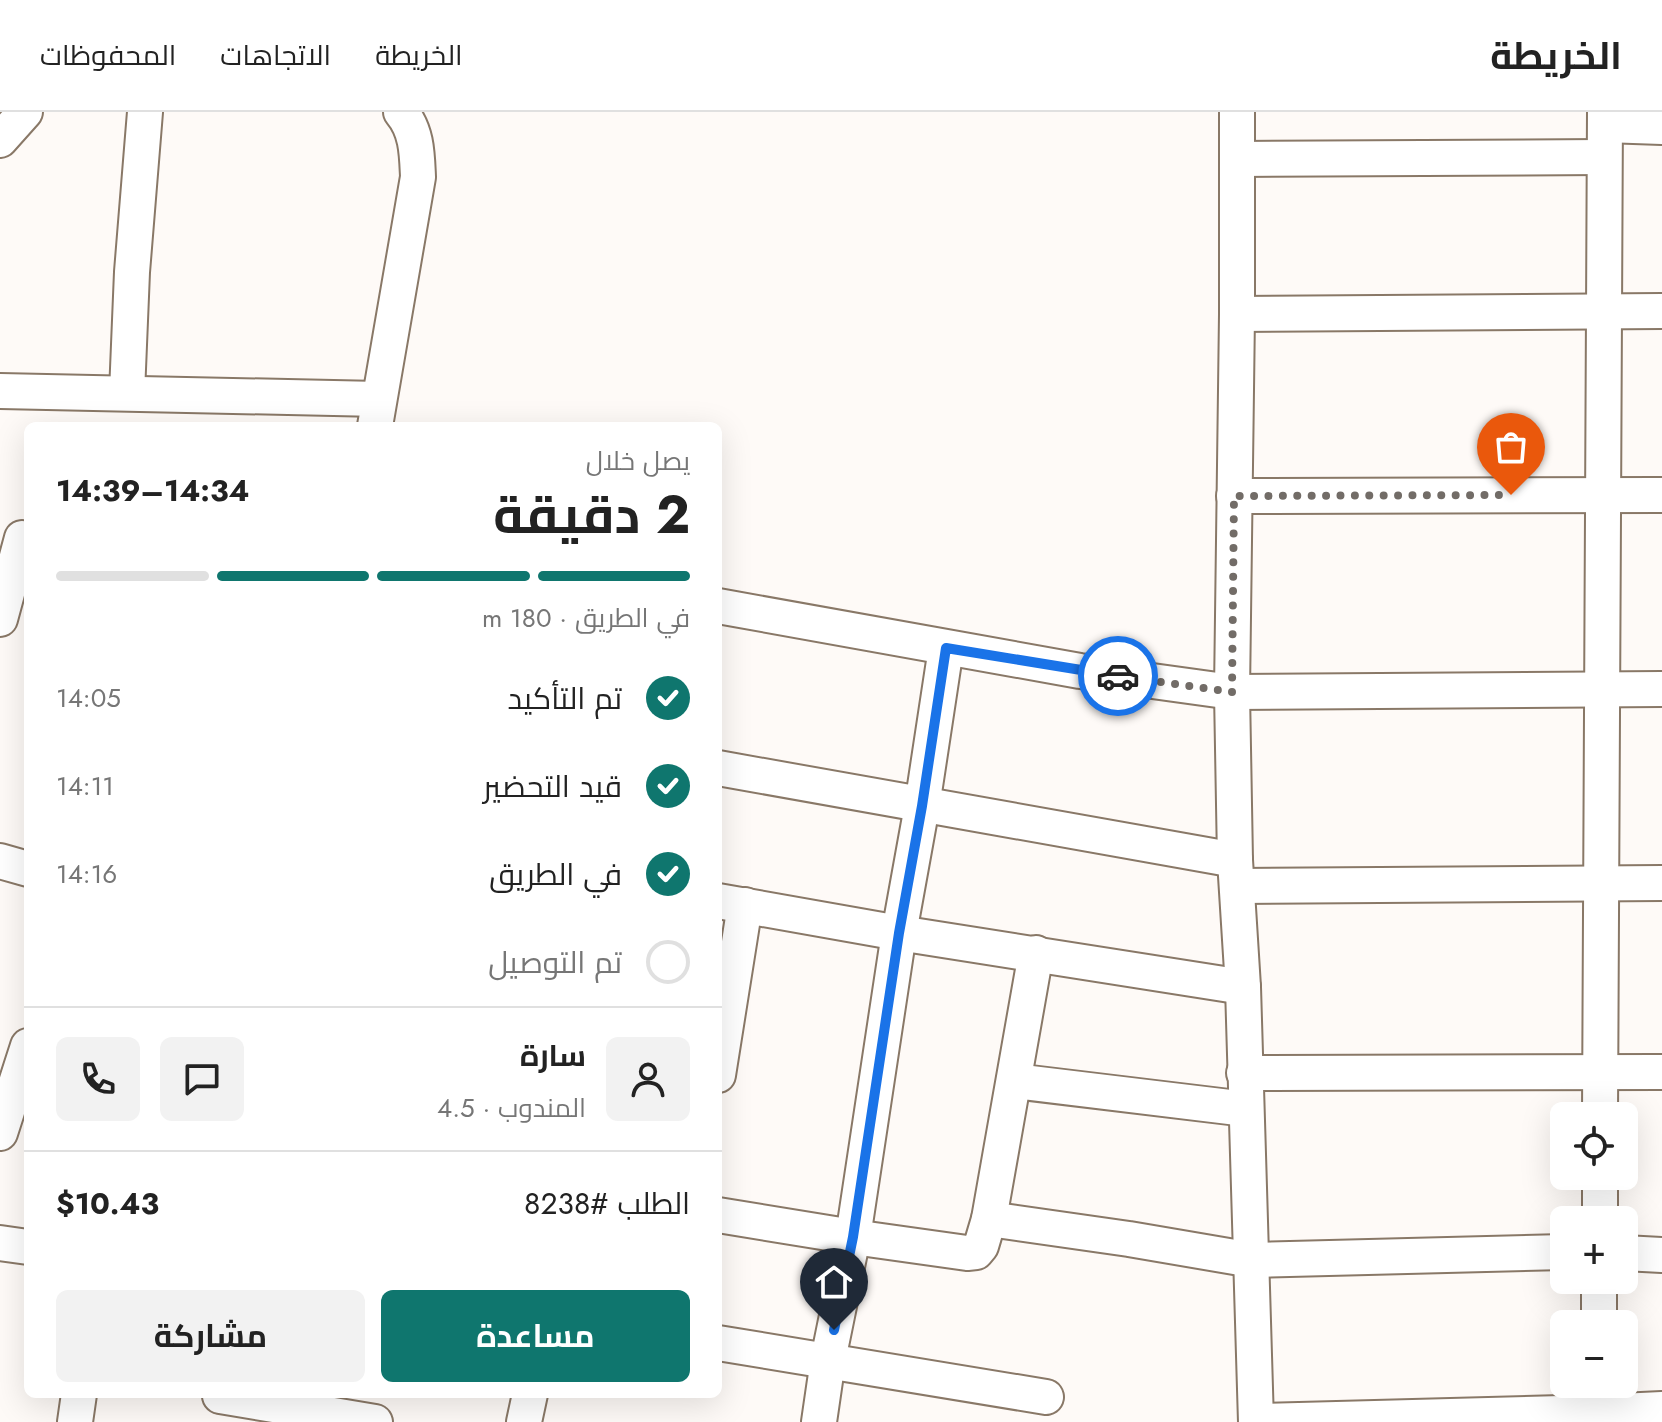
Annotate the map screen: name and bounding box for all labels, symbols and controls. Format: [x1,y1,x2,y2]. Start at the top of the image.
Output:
text: الخريطة [1490,28,1622,83]
text: المحفوظات [40,35,176,76]
text: الاتجاهات [220,35,331,76]
text: الخريطة [375,35,463,76]
pin [1477,413,1545,495]
icon: bag [1489,425,1533,469]
text: يصل خلال [586,442,690,480]
text: 14:34–14:39 [56,469,250,512]
text: 2 دقيقة [493,477,690,553]
text: في الطريق · 180 m [482,599,690,637]
courier [1078,636,1158,716]
icon: car [1096,654,1140,698]
icon: check [646,676,690,720]
text: تم التأكيد [508,677,622,720]
text: 14:05 [56,679,121,717]
icon: check [646,764,690,808]
text: قيد التحضير [483,765,622,808]
text: 14:11 [56,767,114,805]
icon: check [646,852,690,896]
text: في الطريق [489,853,622,896]
text: 14:16 [56,855,117,893]
text: تم التوصيل [488,941,622,984]
text: سارة [520,1034,586,1077]
button: phone [56,1037,140,1121]
button: chat [160,1037,244,1121]
button: person [606,1037,690,1121]
text: المندوب · 4.5 [437,1089,586,1127]
map controls [1550,1102,1638,1398]
button: locate [1550,1102,1638,1190]
text: $10.43 [56,1182,159,1225]
text: الطلب #8238 [524,1182,690,1225]
button: + [1550,1206,1638,1294]
pin [800,1248,868,1330]
icon: home [812,1260,856,1304]
button: مشاركة [56,1290,365,1382]
button: مساعدة [381,1290,690,1382]
button: − [1550,1310,1638,1398]

